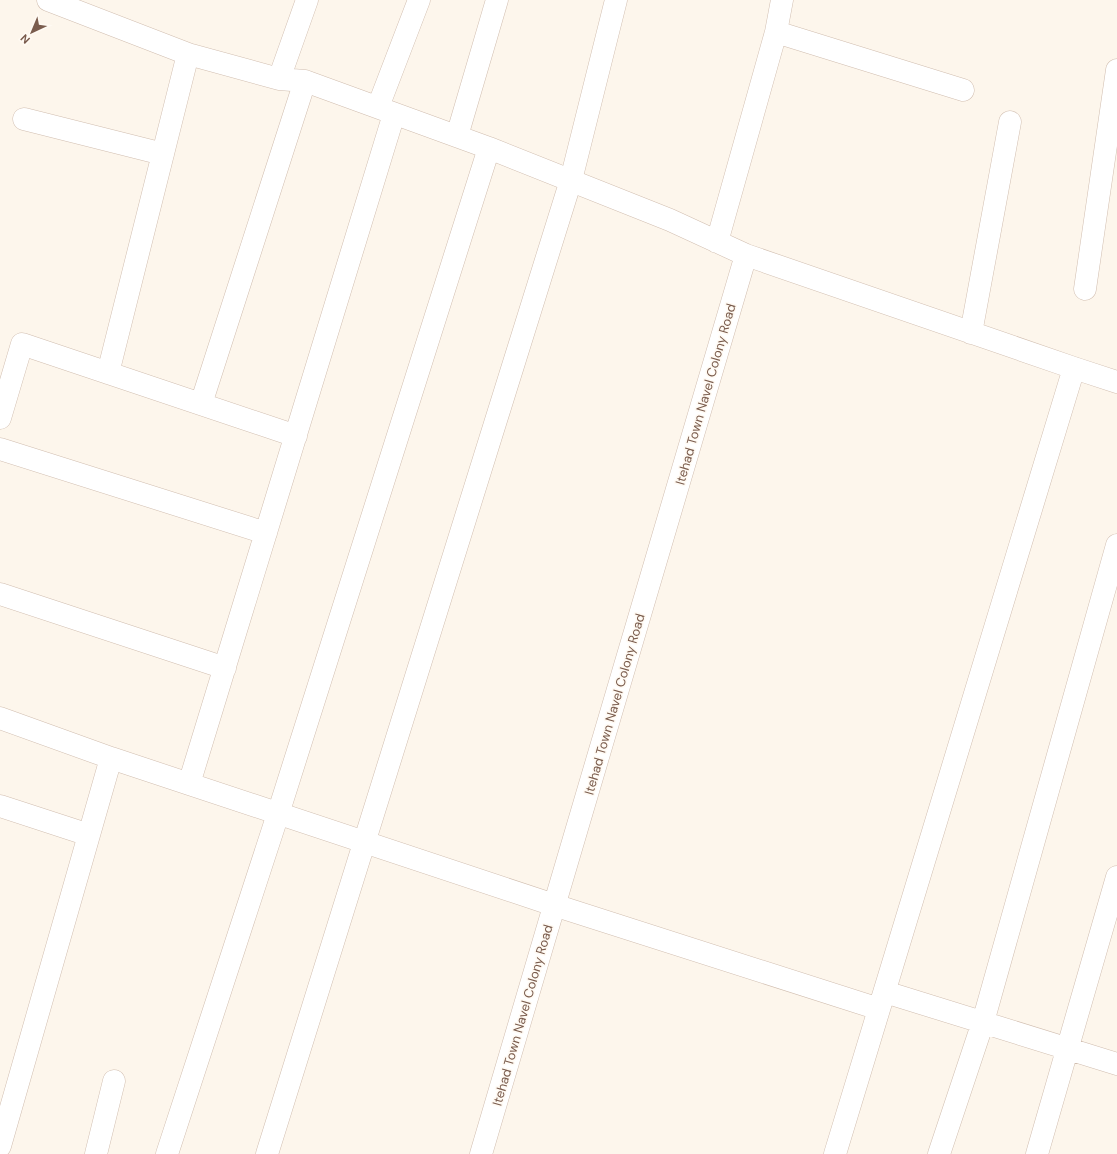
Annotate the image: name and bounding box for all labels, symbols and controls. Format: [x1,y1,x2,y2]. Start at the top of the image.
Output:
north arrow [12,12,52,52]
text: N [17,31,33,47]
street label: Itehad Town Navel Colony Road [671,302,740,487]
street label: Itehad Town Navel Colony Road [580,612,649,797]
street label: Itehad Town Navel Colony Road [488,923,557,1108]

